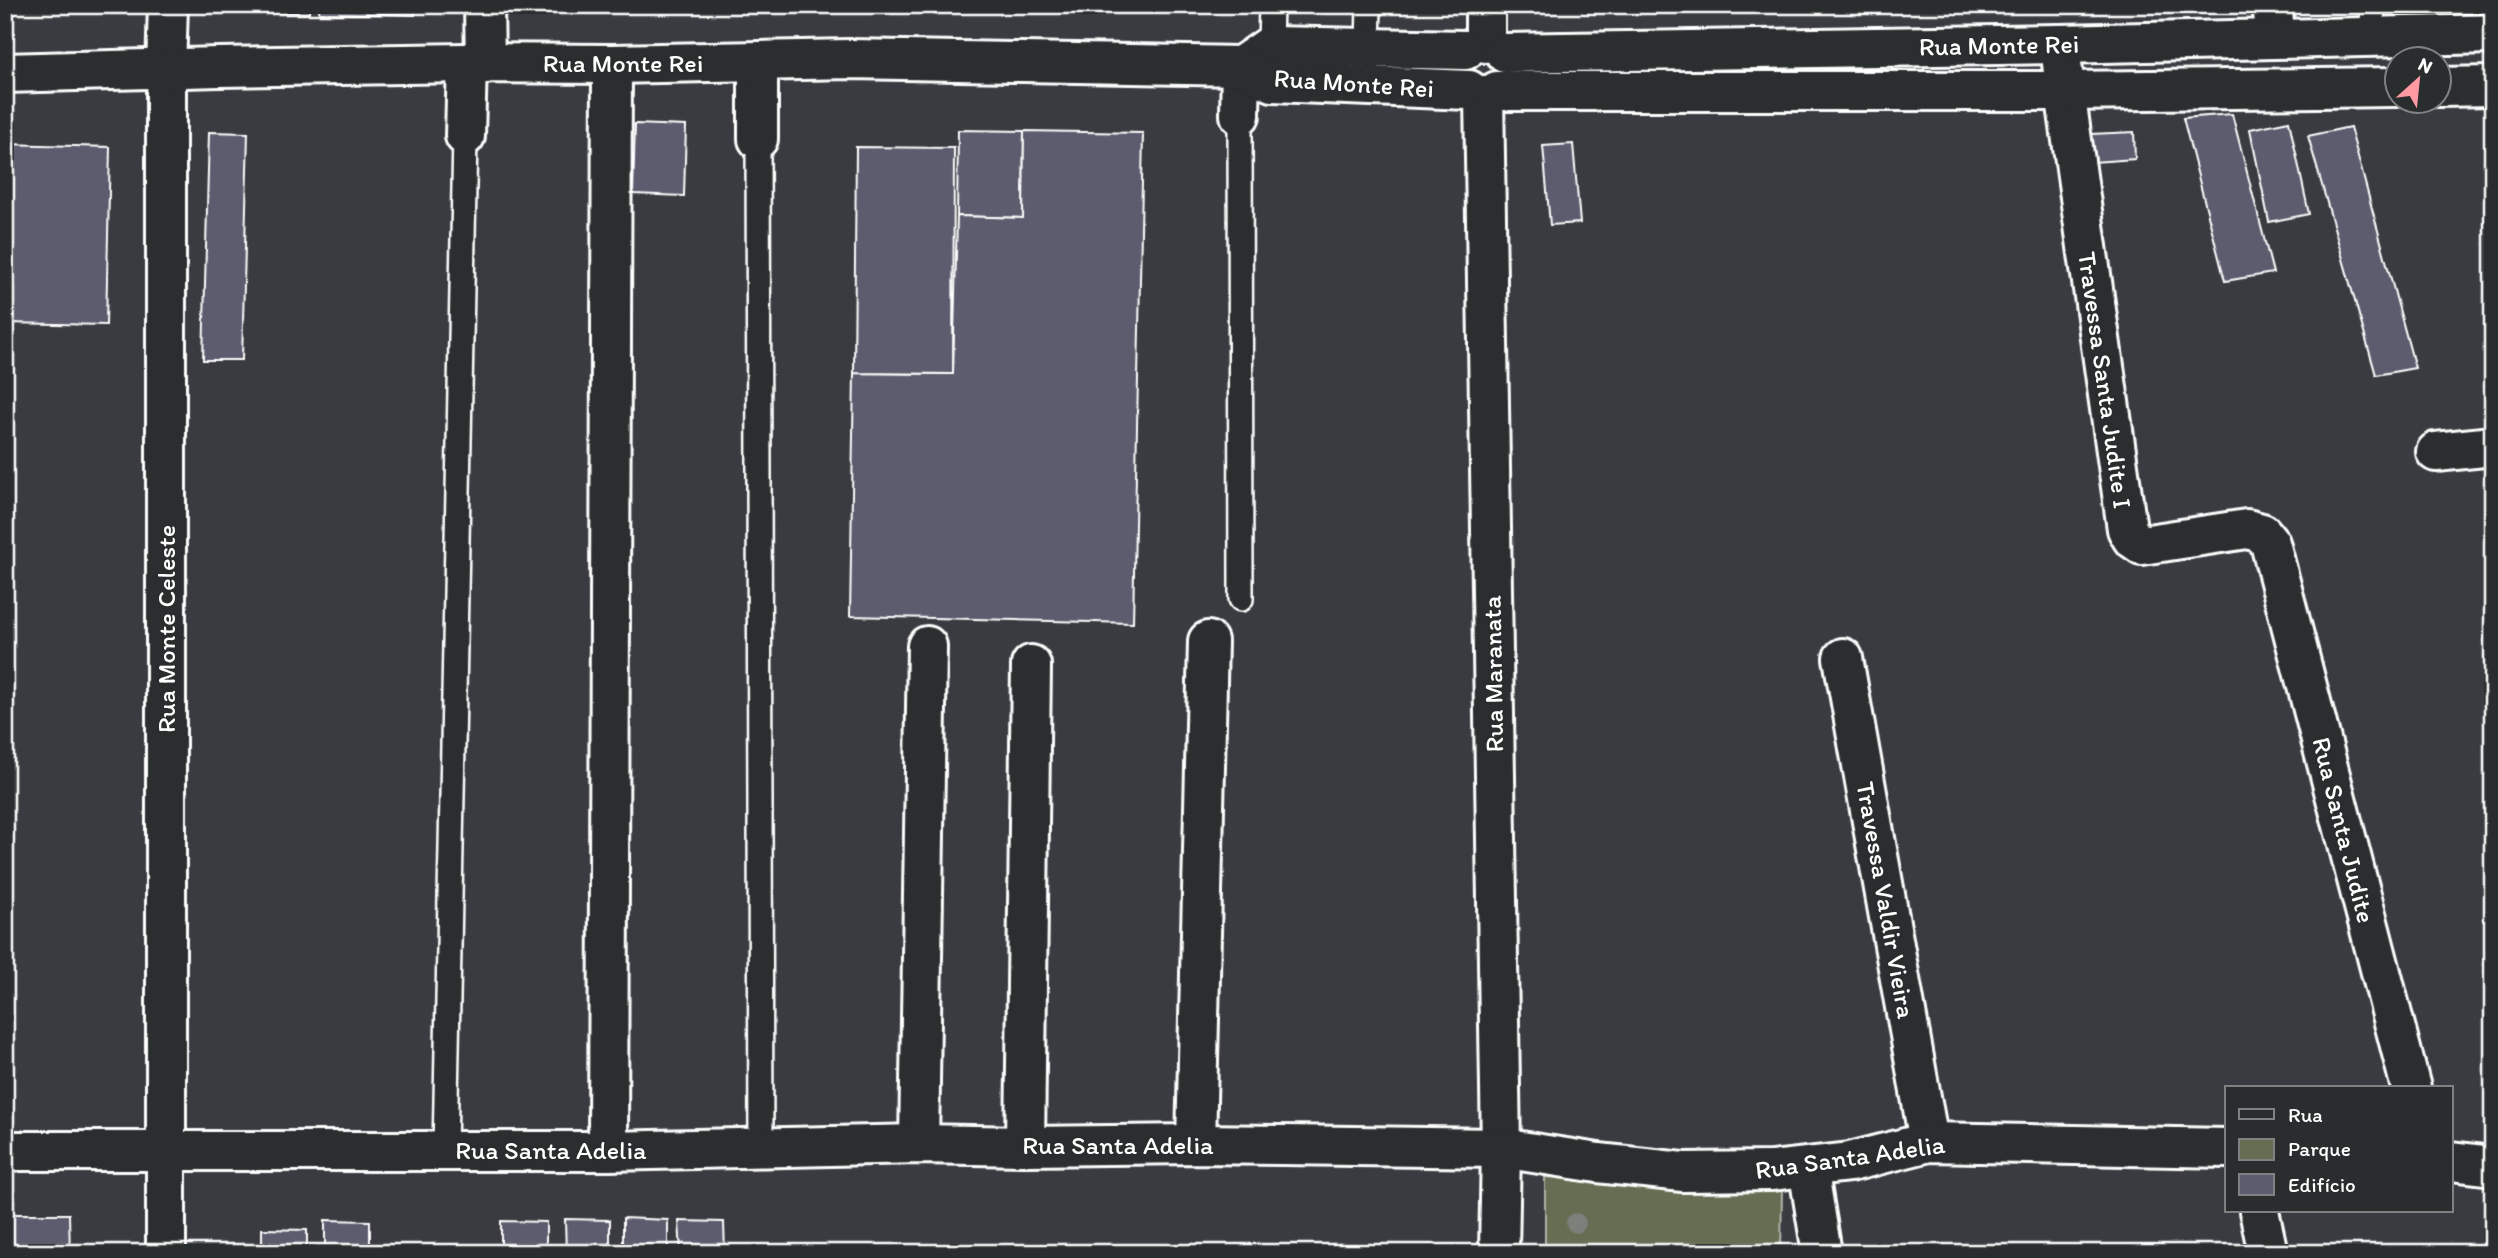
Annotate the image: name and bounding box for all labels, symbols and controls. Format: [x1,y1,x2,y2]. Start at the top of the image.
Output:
street label: Rua Monte Rei [1918,28,2080,62]
north arrow [2382,46,2452,116]
street label: Rua Monte Rei [543,47,703,79]
text: N [2415,52,2436,78]
street label: Rua Monte Rei [1273,61,1435,105]
street label: Travessa Santa Judite I [2071,249,2139,511]
street label: Rua Monte Celeste [150,525,182,733]
street label: Rua Maranata [1476,595,1510,753]
street label: Rua Santa Judite [2305,734,2383,926]
street label: Travessa Valdir Vieira [1849,779,1923,1021]
legend [2225,1086,2452,1212]
text: Rua [2288,1102,2323,1127]
street label: Rua Santa Adelia [1753,1128,1947,1186]
street label: Rua Santa Adelia [1022,1129,1214,1161]
street label: Rua Santa Adelia [455,1134,647,1166]
text: Parque [2288,1136,2351,1161]
text: Edifício [2288,1172,2356,1197]

